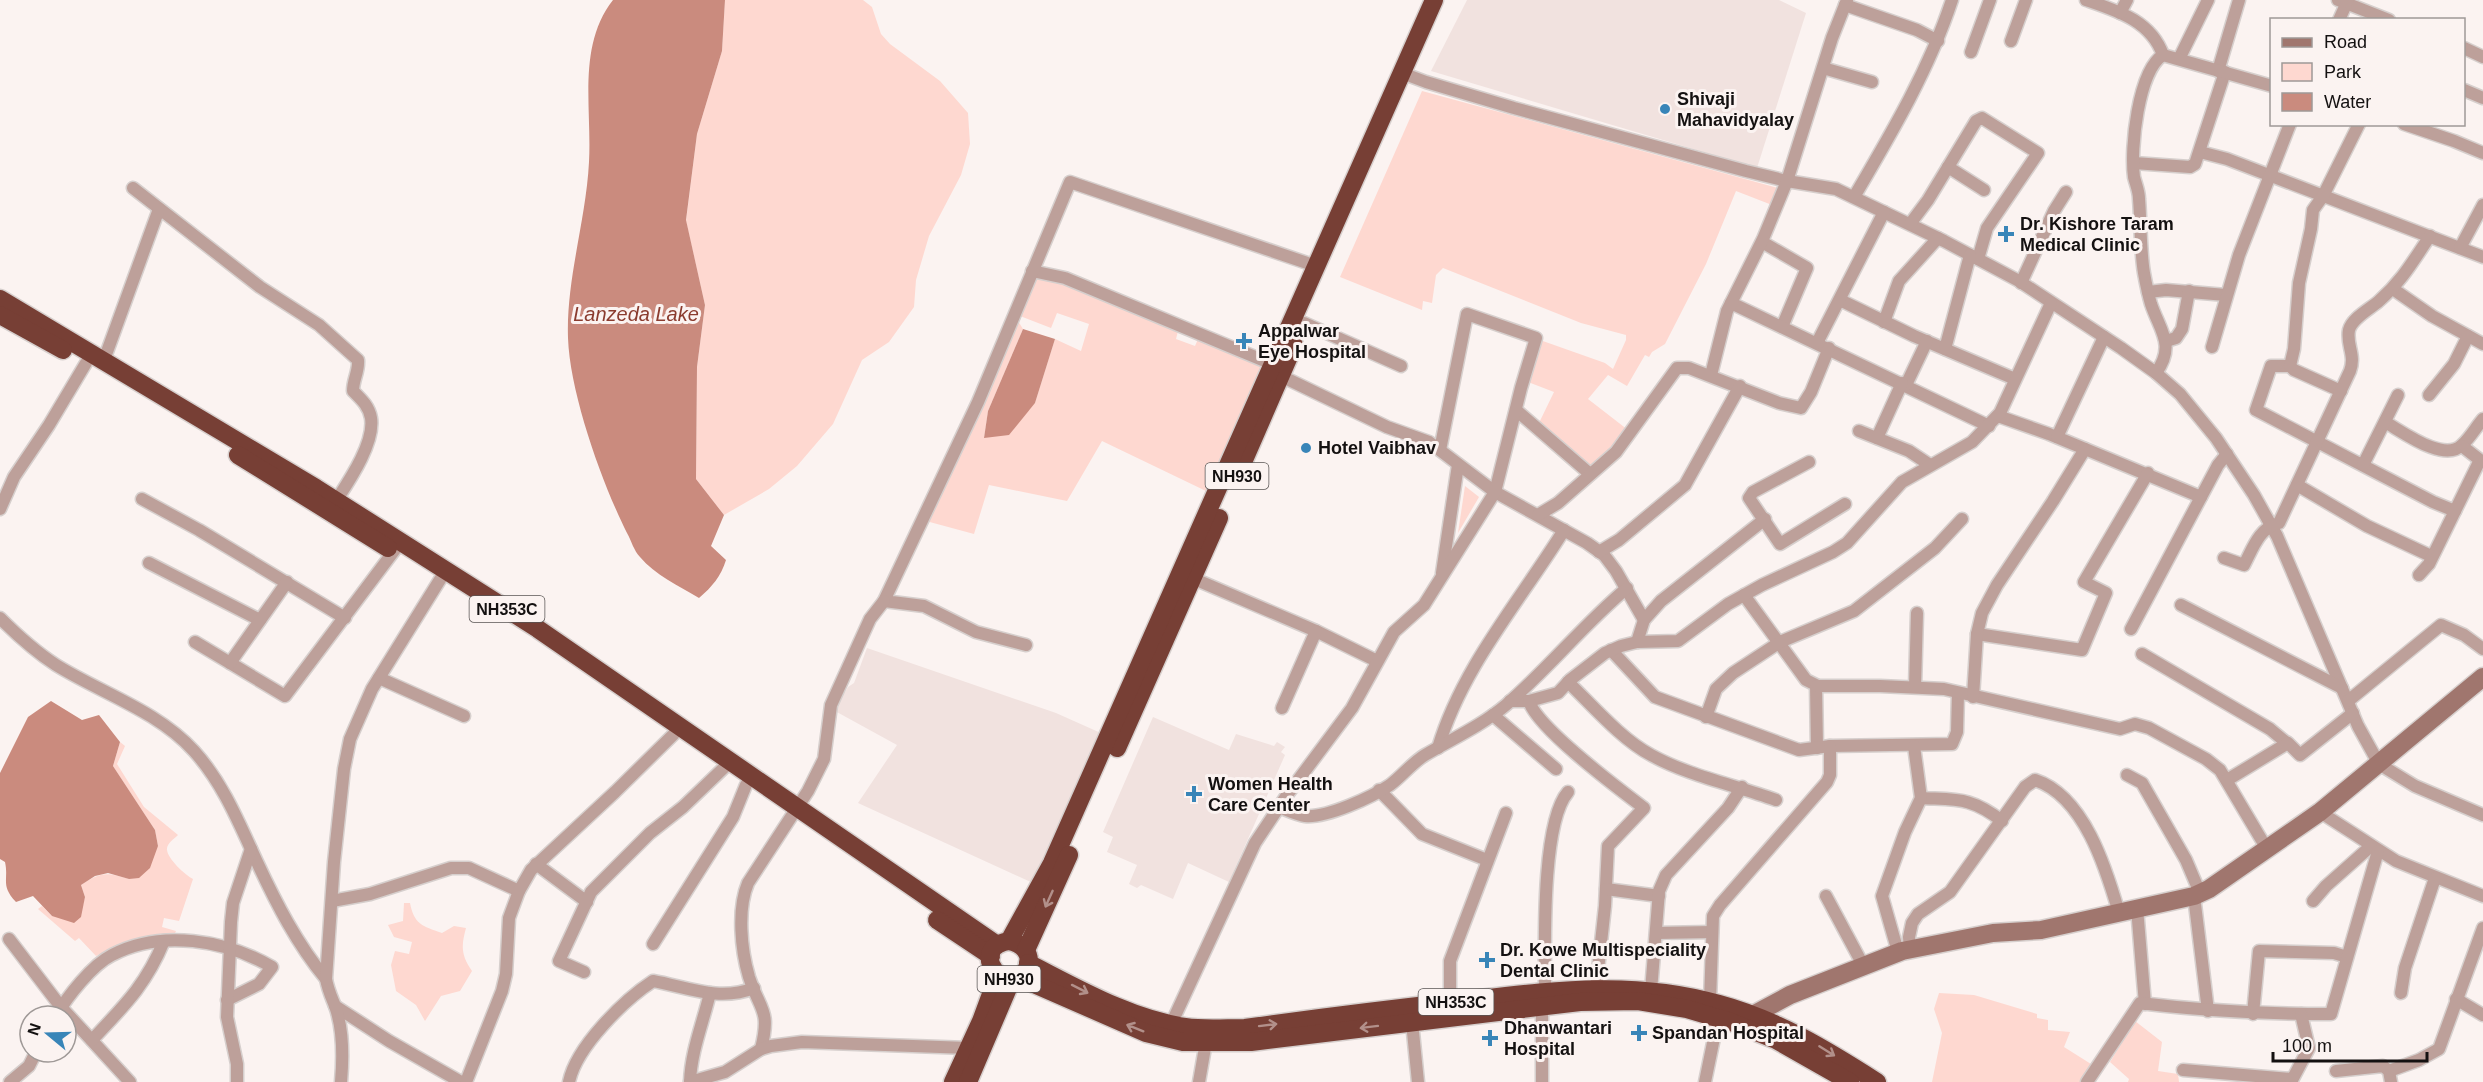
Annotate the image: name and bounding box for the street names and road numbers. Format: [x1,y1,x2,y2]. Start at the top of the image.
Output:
road number: NH930 [1206,463,1268,489]
road number: NH353C [470,596,544,622]
road number: NH930 [978,966,1040,992]
road number: NH353C [1418,989,1494,1015]

